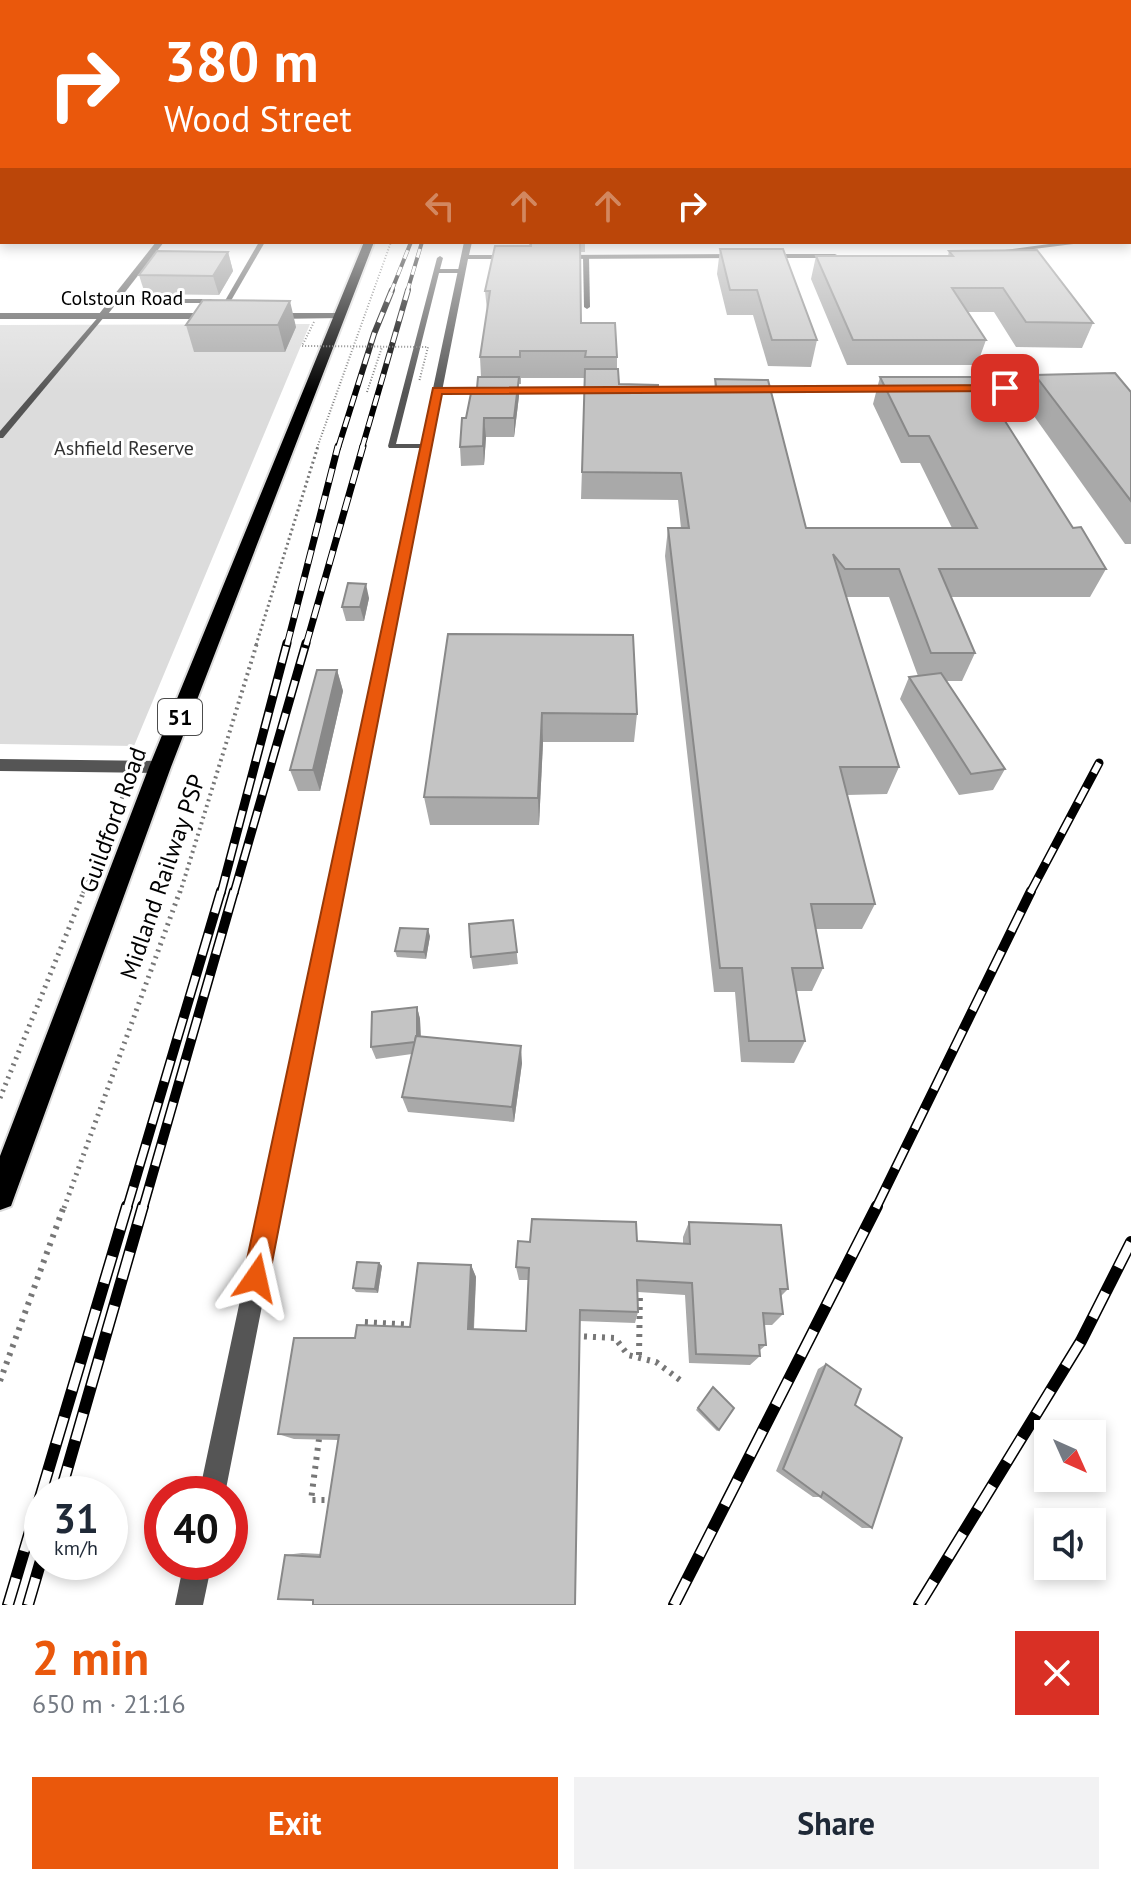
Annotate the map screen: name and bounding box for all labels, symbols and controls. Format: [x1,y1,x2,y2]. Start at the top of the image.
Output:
text: 380 m [164,25,319,97]
icon: right [32,32,136,136]
text: Wood Street [164,95,352,142]
icon: left [418,184,462,228]
icon: ahead [502,184,546,228]
icon: ahead [586,184,630,228]
icon: right [670,184,714,228]
street label: Colstoun Road [61,285,183,311]
pin [971,354,1039,422]
icon: arrive [983,366,1027,410]
park label: Ashfield Reserve [54,435,194,461]
road number: 51 [158,699,202,735]
street label: Guildford Road [72,743,153,897]
street label: Midland Railway PSP [113,770,212,983]
position arrow [214,1236,298,1320]
north arrow [1034,1420,1106,1492]
map controls [1034,1420,1106,1580]
speed limit sign: 40 [144,1476,248,1580]
text: 31 [53,1492,99,1544]
button: sound [1034,1508,1106,1580]
text: km/h [54,1535,98,1561]
text: 2 min [32,1626,149,1688]
button: close [1015,1631,1099,1715]
text: 650 m · 21:16 [32,1687,186,1720]
button: Exit [32,1777,558,1869]
button: Share [574,1777,1099,1869]

